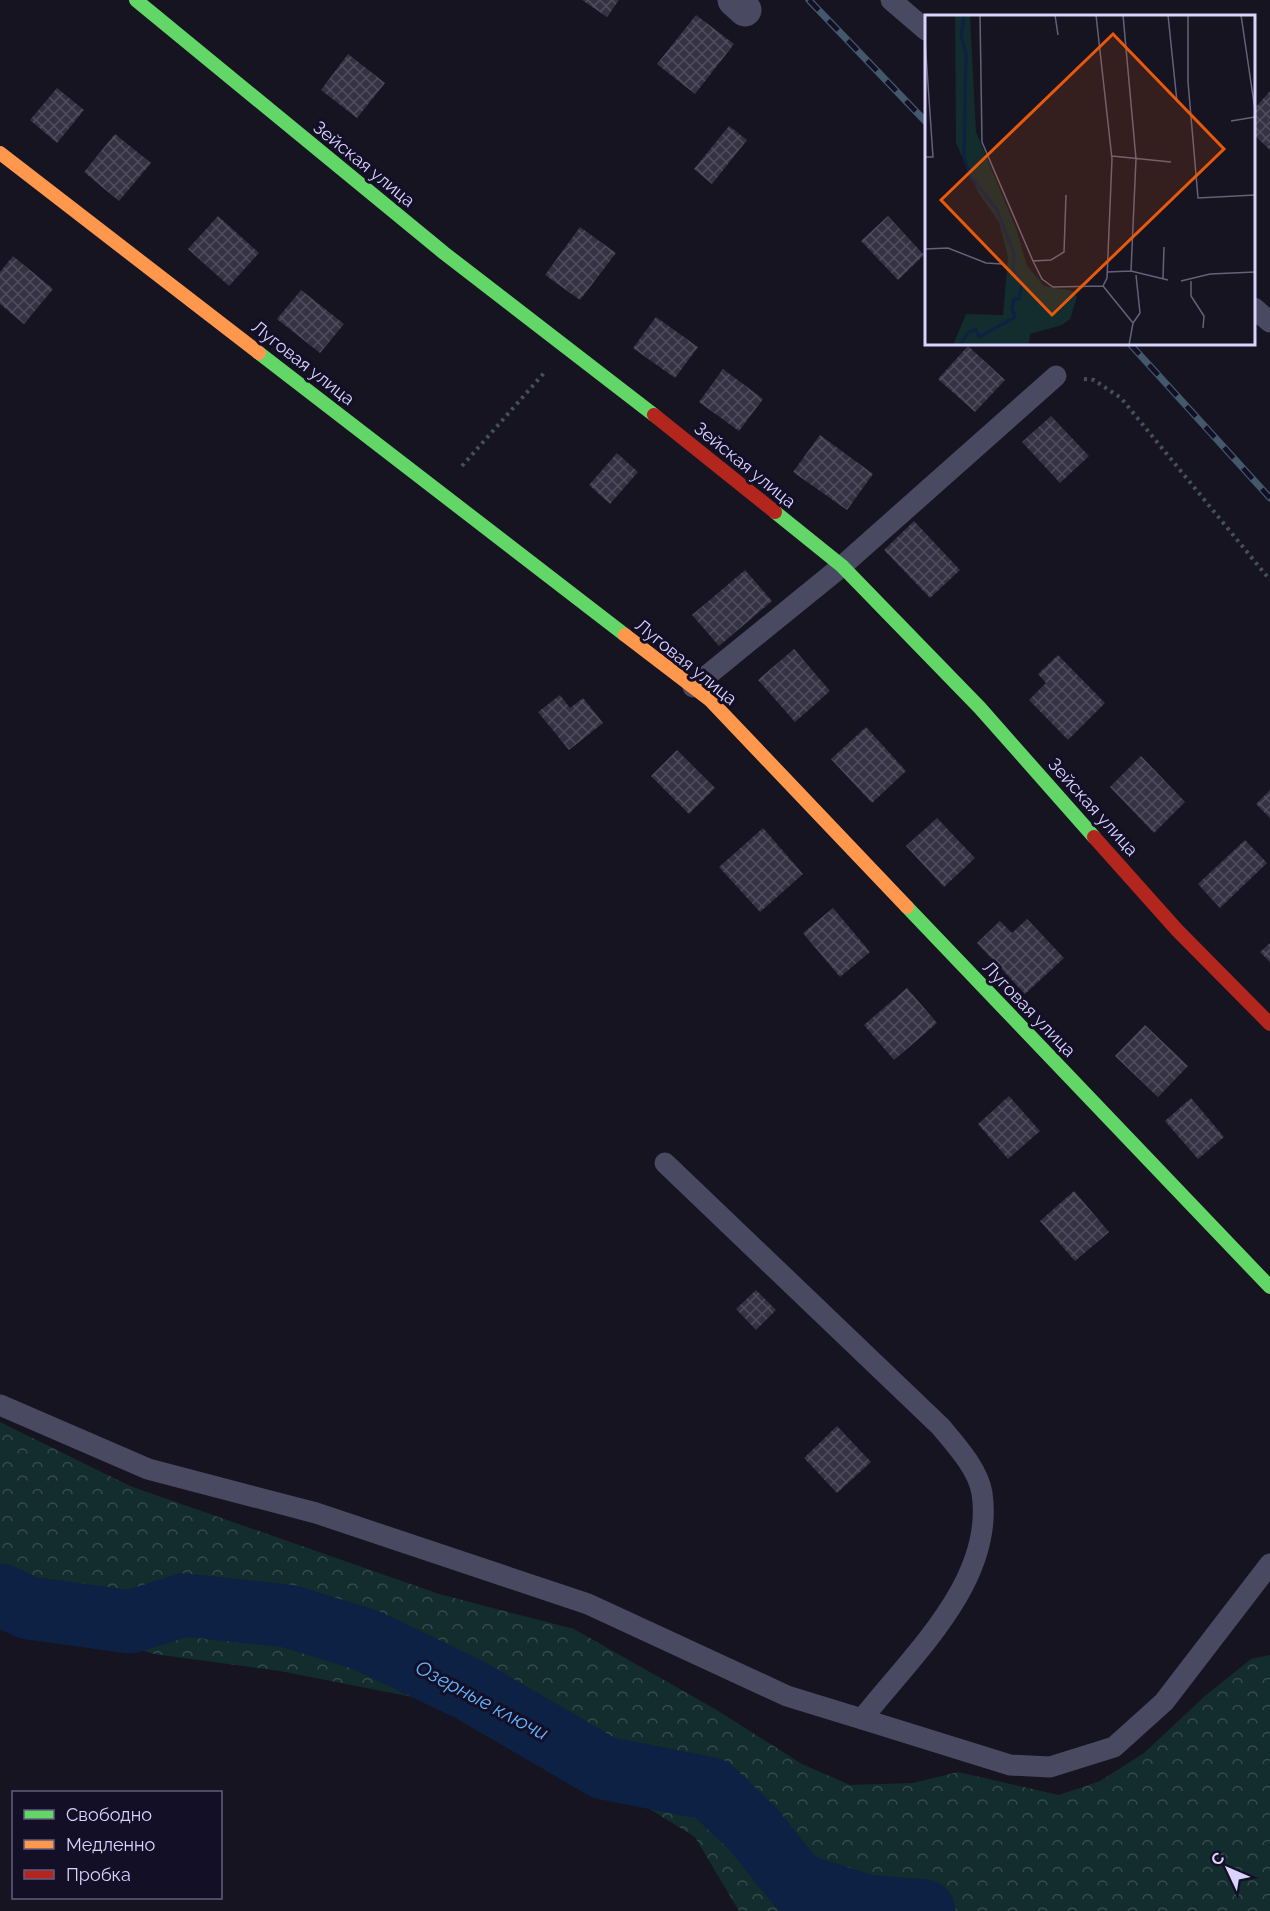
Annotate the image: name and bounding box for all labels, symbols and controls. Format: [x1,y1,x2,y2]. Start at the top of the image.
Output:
inset map [925,15,1255,345]
street label: Зейская улица [309,116,419,211]
street label: Луговая улица [248,316,359,409]
street label: Зейская улица [690,417,800,512]
street label: Луговая улица [631,614,741,709]
street label: Зейская улица [1044,753,1143,860]
street label: Луговая улица [979,957,1080,1061]
water label: Озерные ключи [411,1655,553,1745]
legend [12,1791,222,1899]
text: Свободно [66,1804,152,1825]
text: Медленно [66,1834,155,1855]
north arrow [1198,1839,1258,1899]
text: С [1207,1848,1228,1869]
text: Пробка [66,1864,131,1885]

